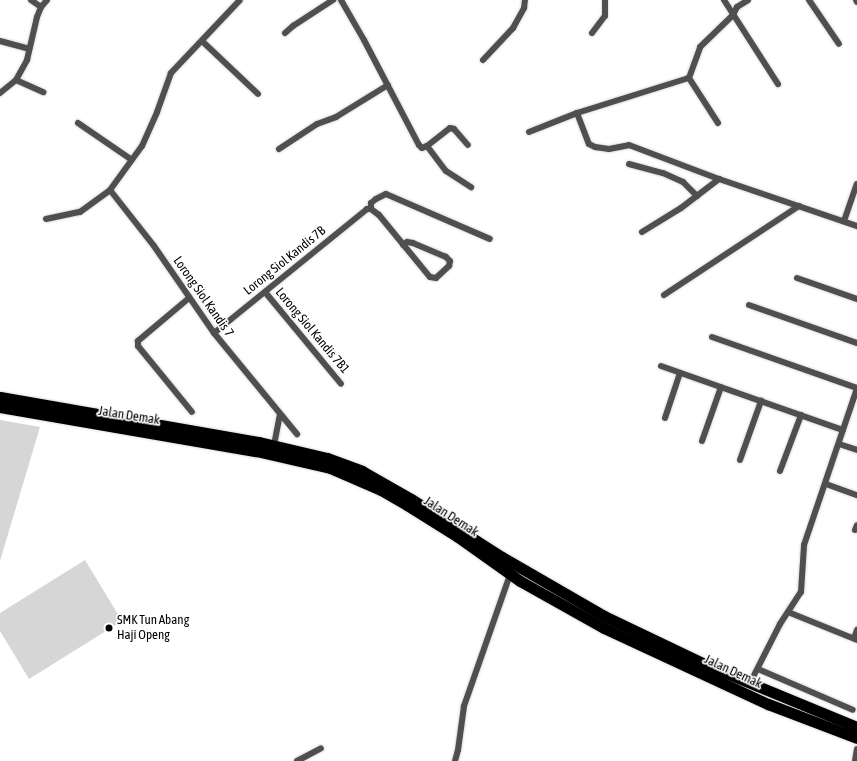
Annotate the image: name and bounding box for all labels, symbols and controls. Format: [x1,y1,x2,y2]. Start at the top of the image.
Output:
street label: Lorong Siol Kandis 7B [241,223,329,299]
street label: Lorong Siol Kandis 7 [169,254,237,340]
street label: Lorong Siol Kandis 7B1 [272,285,352,377]
street label: Jalan Demak [97,403,161,429]
street label: Jalan Demak [421,494,481,540]
place label: SMK Tun Abang Haji Openg [117,613,189,644]
marker: SMK Tun Abang Haji Openg [104,623,114,633]
street label: Jalan Demak [702,652,764,692]

